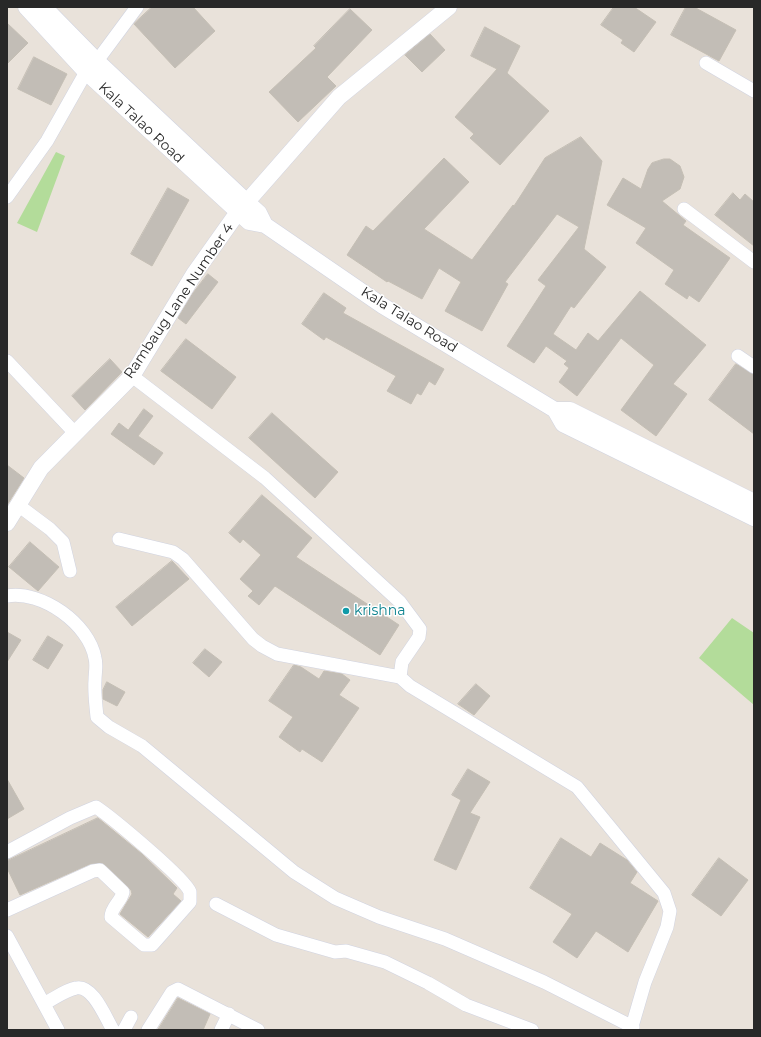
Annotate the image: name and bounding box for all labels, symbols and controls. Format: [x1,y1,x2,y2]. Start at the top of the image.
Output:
street label: Kala Talao Road [95,79,187,167]
street label: Rambaug Lane Number 4 [121,220,237,382]
street label: Kala Talao Road [358,284,460,356]
place label: krishna [354,603,406,619]
marker: krishna [341,606,351,616]

